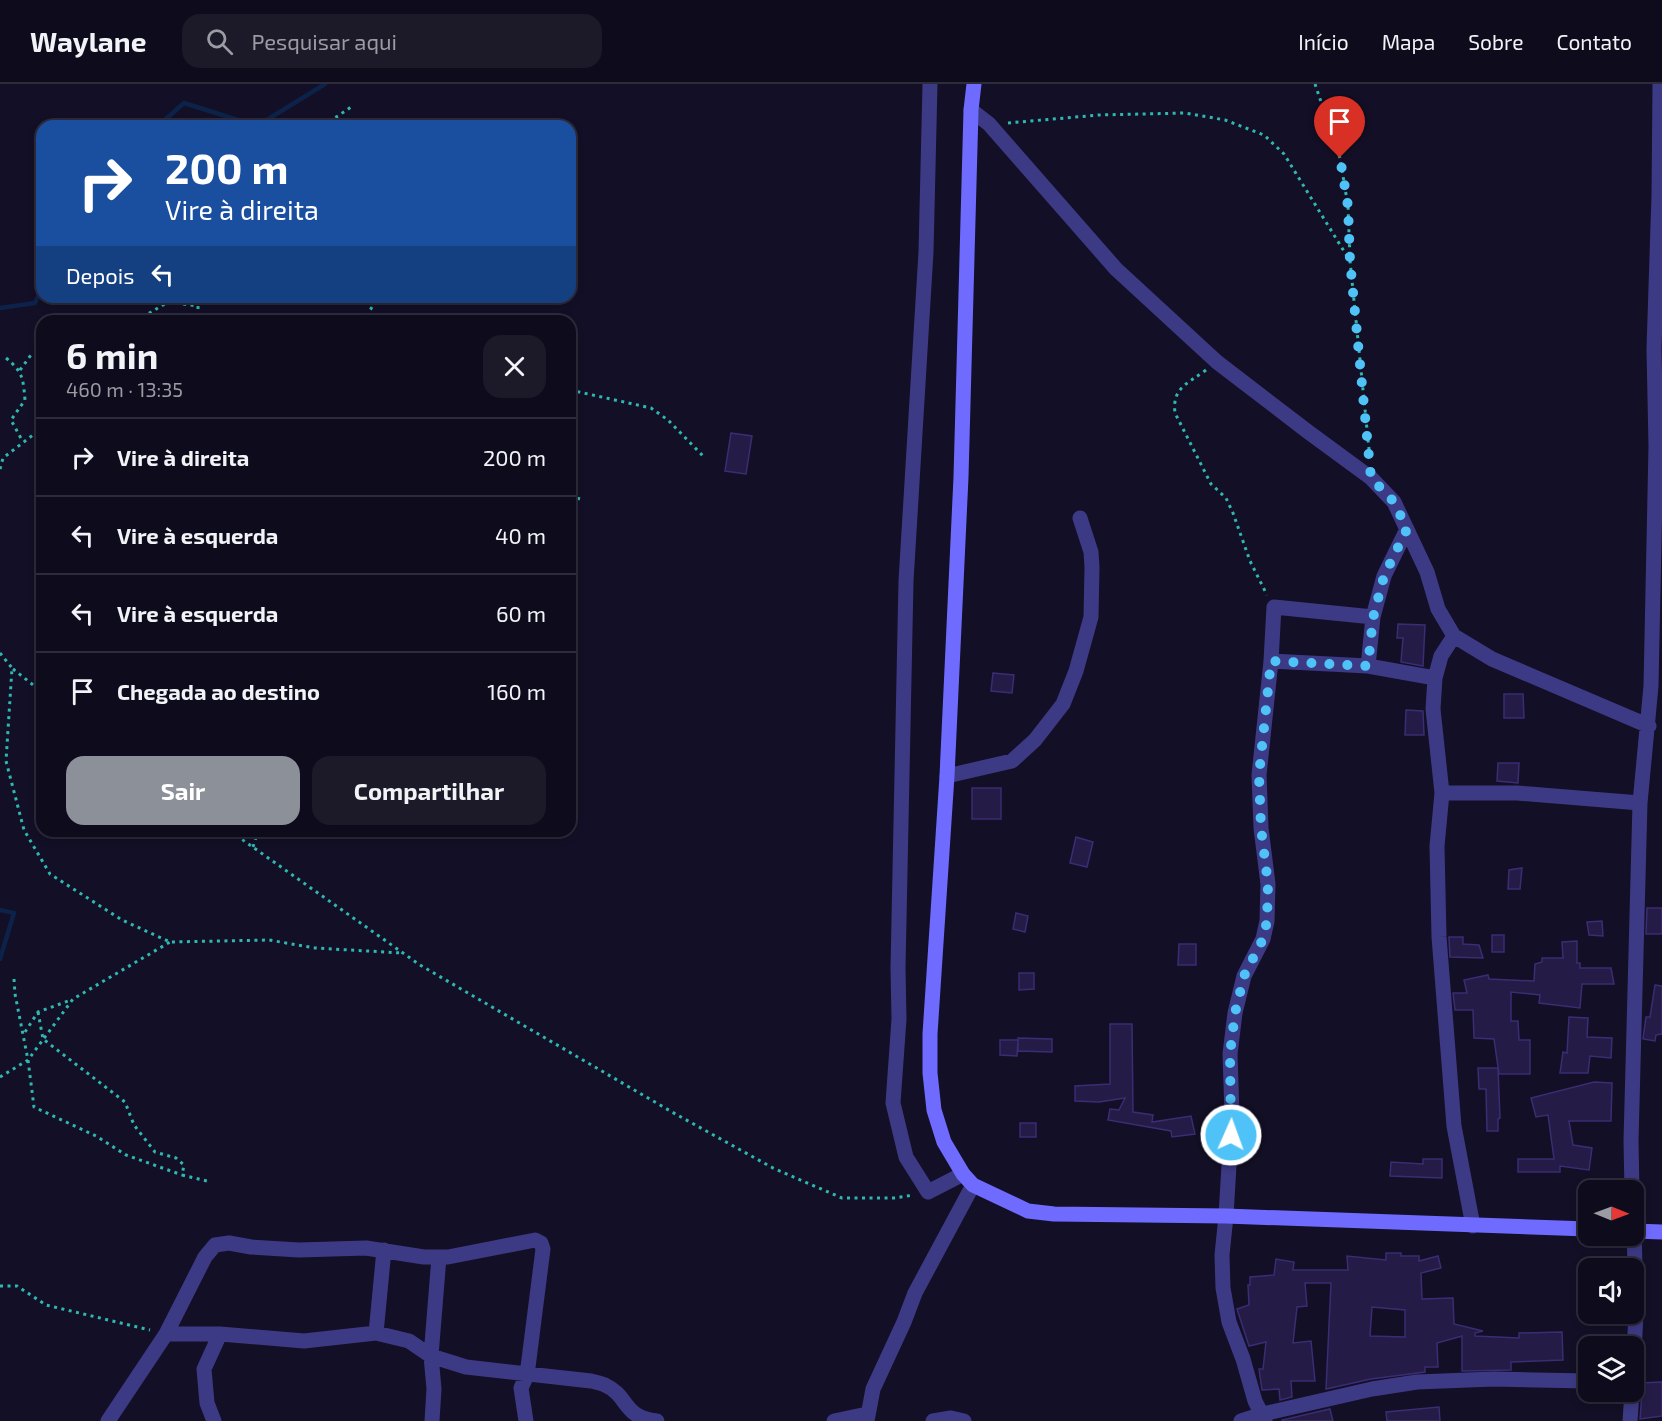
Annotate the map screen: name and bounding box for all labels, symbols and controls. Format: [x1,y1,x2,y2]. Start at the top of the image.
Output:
search box [182,14,602,68]
text: Waylane [30,24,146,58]
icon: search [203,25,236,58]
text: Pesquisar aqui [251,28,397,54]
text: Início [1298,29,1349,54]
text: Mapa [1382,29,1435,54]
text: Sobre [1468,29,1523,54]
text: Contato [1556,29,1632,54]
pin [1314,96,1365,158]
icon: arrive [1323,105,1356,138]
text: 200 m [165,142,288,192]
icon: right [66,144,144,222]
text: Vire à direita [165,193,319,225]
icon: left [146,258,179,291]
text: Depois [66,262,134,288]
text: 6 min [66,333,158,376]
button: close [483,335,546,398]
text: 460 m · 13:35 [66,377,183,401]
icon: right [66,441,99,474]
text: Vire à direita [117,444,249,470]
text: 200 m [483,444,546,470]
icon: left [66,519,99,552]
text: Vire à esquerda [117,522,278,548]
text: 40 m [495,522,546,548]
icon: left [66,597,99,630]
text: Vire à esquerda [117,600,278,626]
text: 60 m [496,600,546,626]
icon: arrive [66,675,99,708]
text: Chegada ao destino [117,678,320,704]
text: 160 m [487,678,546,704]
button: Sair [66,756,300,825]
button: Compartilhar [312,756,546,825]
position arrow [1199,1103,1263,1167]
north arrow [1578,1180,1644,1246]
map controls [1578,1180,1644,1402]
button: sound [1578,1258,1644,1324]
button: layers [1578,1336,1644,1402]

